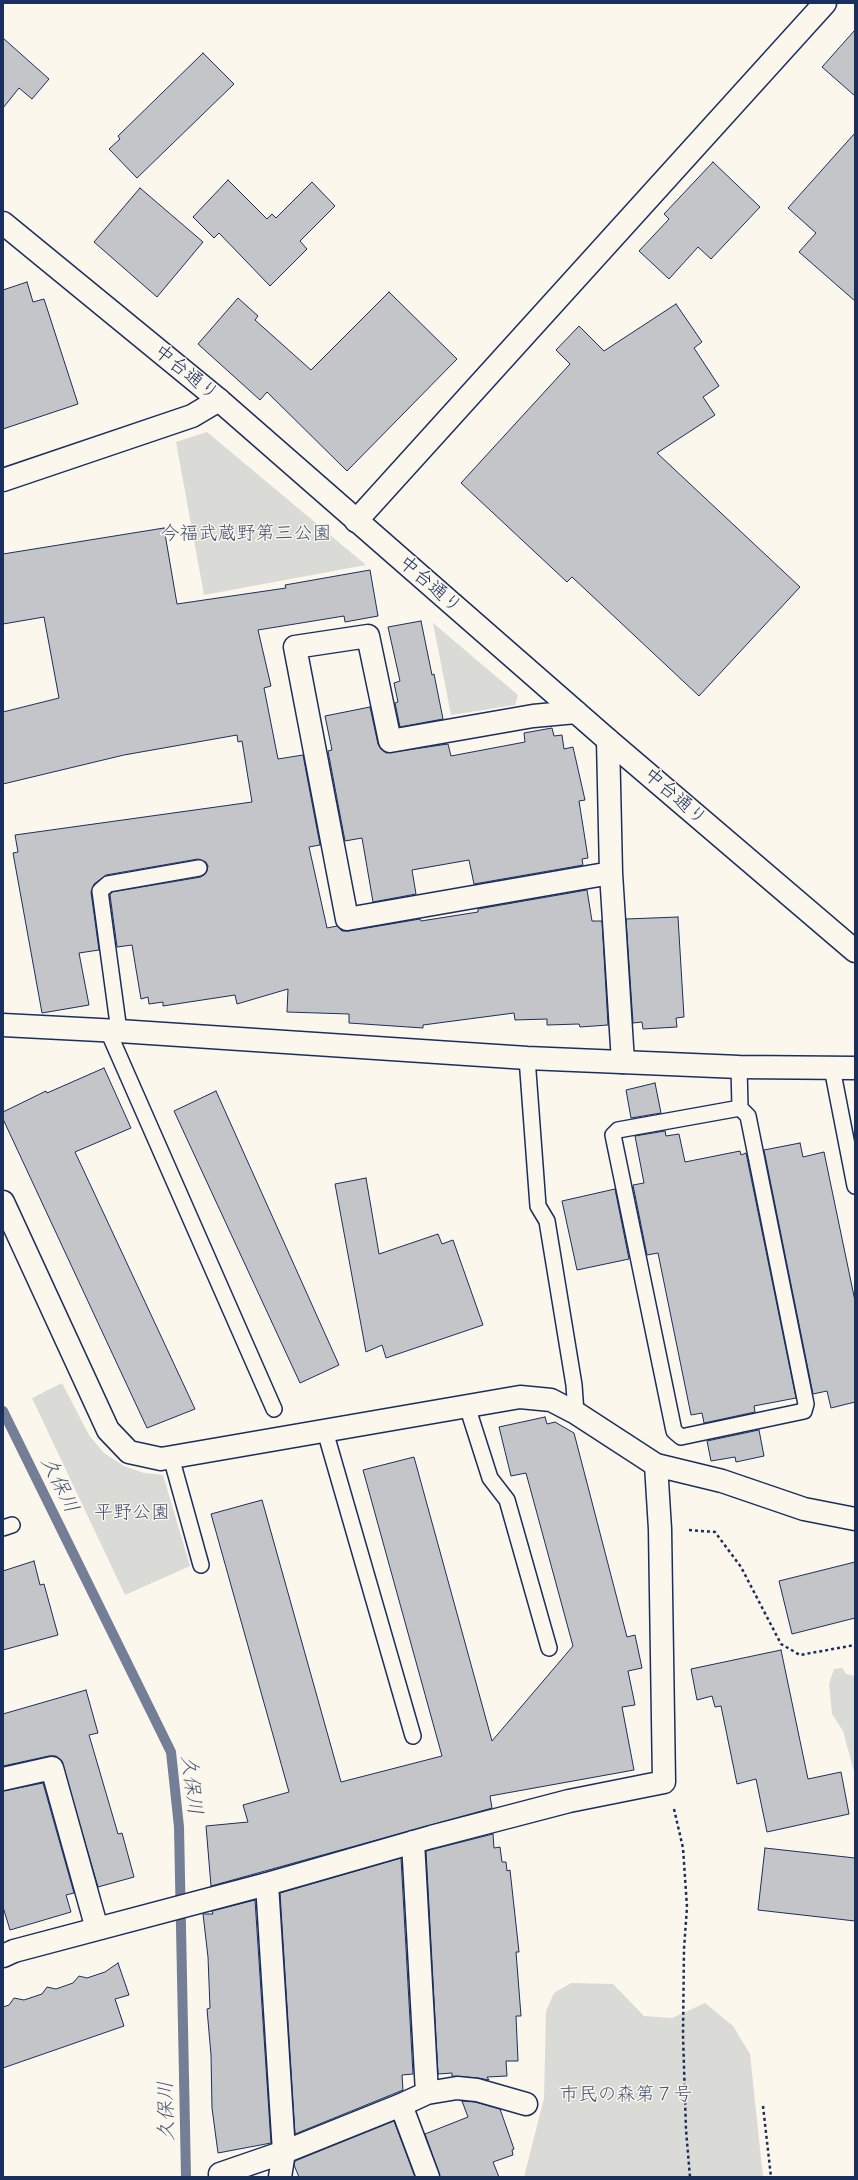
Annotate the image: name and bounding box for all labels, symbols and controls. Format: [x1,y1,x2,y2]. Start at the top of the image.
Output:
street label: 中台通り [149,340,223,406]
park label: 今福武蔵野第三公園 [161,523,331,545]
street label: 中台通り [394,551,466,619]
street label: 中台通り [639,763,711,831]
water label: 久保川 [35,1453,83,1517]
park label: 平野公園 [94,1502,170,1524]
water label: 久保川 [175,1754,207,1816]
water label: 久保川 [154,2081,180,2141]
park label: 市民の森第７号 [560,2084,692,2106]

